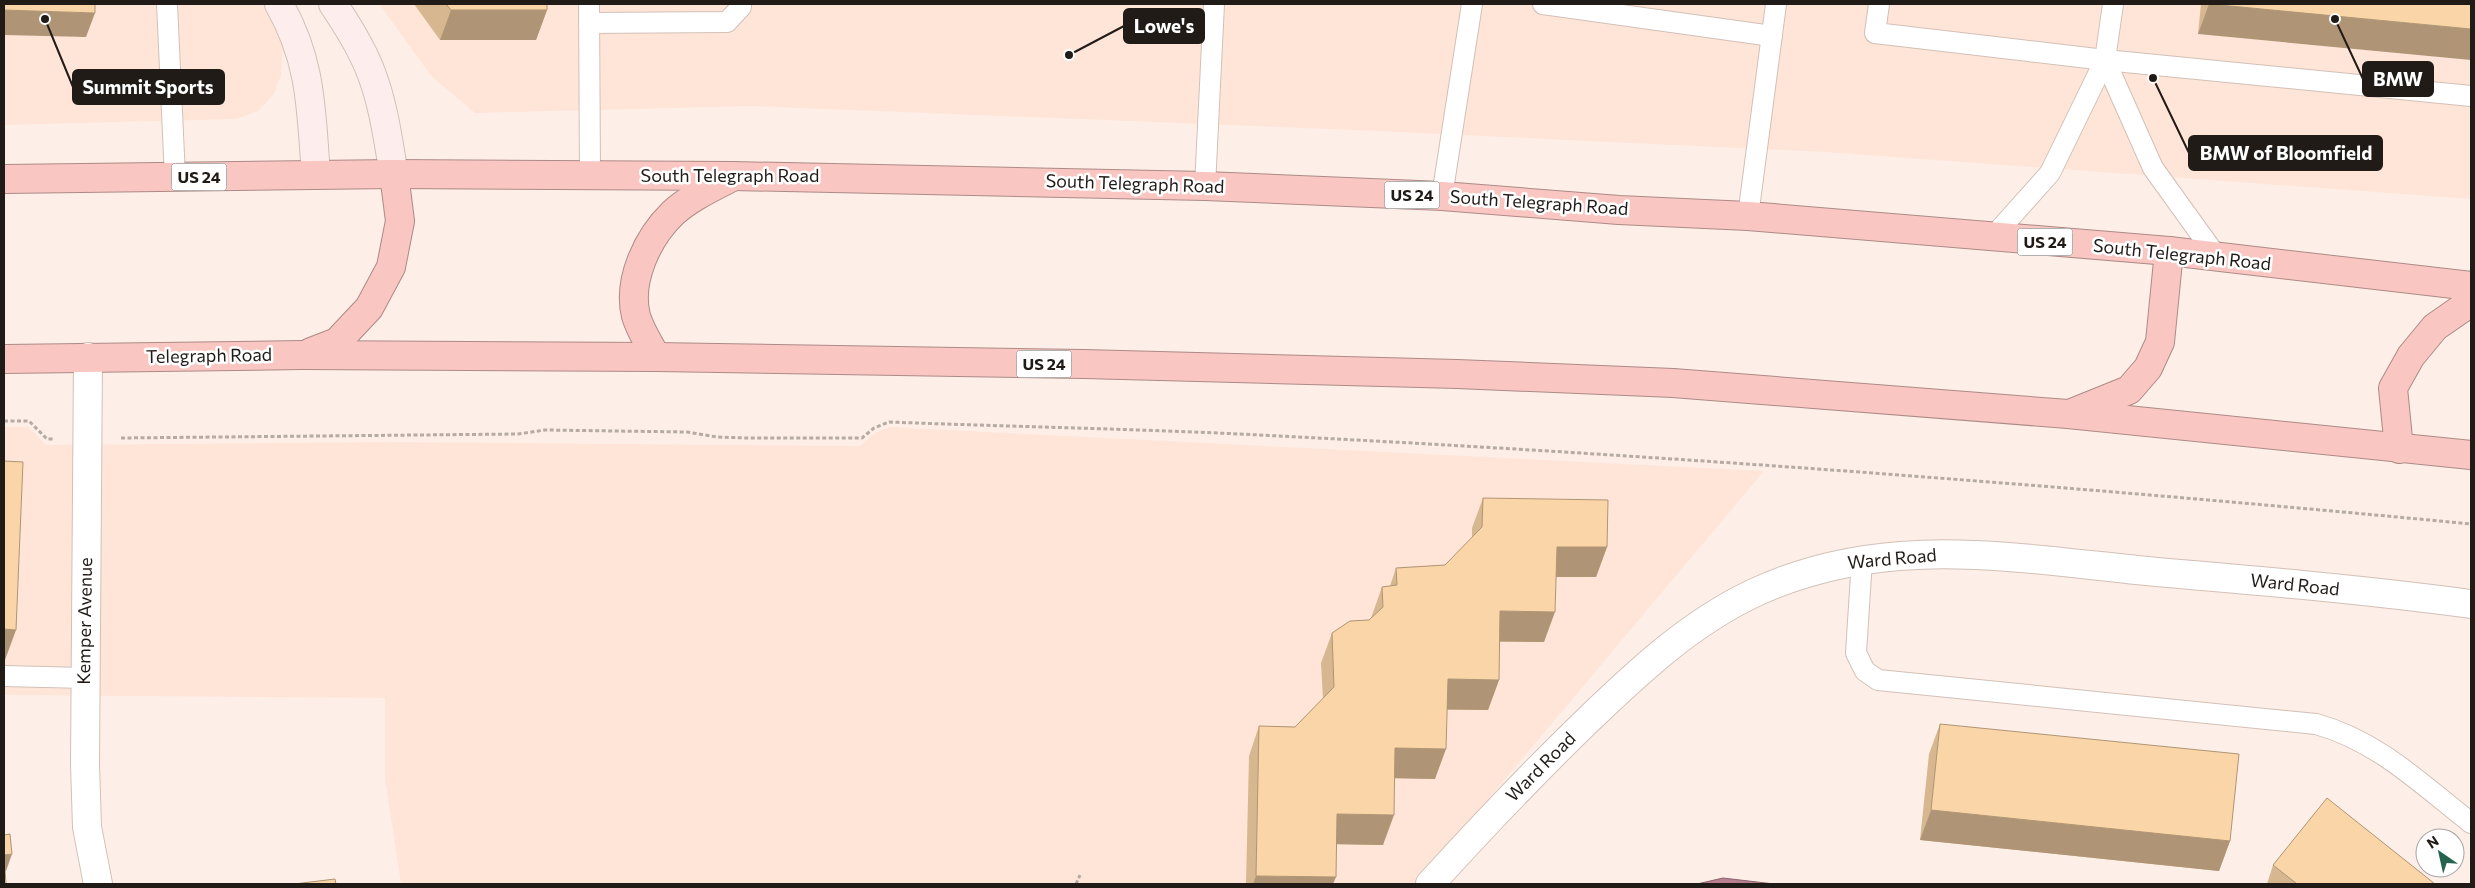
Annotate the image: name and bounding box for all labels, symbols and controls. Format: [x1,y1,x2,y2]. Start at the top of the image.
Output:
callout: Lowe's [1124,9,1204,43]
text: Lowe's [1134,14,1194,37]
callout: BMW [2363,62,2433,96]
text: BMW [2373,67,2423,90]
callout: Summit Sports [73,70,224,104]
text: Summit Sports [82,75,214,98]
callout: BMW of Bloomfield [2189,136,2382,170]
text: BMW of Bloomfield [2200,141,2372,164]
road number: US 24 [172,163,226,190]
street label: South Telegraph Road [641,164,819,186]
street label: South Telegraph Road [1045,169,1225,197]
road number: US 24 [1384,182,1440,208]
street label: South Telegraph Road [1449,185,1629,219]
road number: US 24 [2018,228,2072,256]
street label: South Telegraph Road [2092,234,2272,274]
street label: Telegraph Road [146,343,272,367]
road number: US 24 [1016,350,1072,378]
street label: Ward Road [1846,543,1937,573]
street label: Kemper Avenue [72,557,96,685]
street label: Ward Road [2249,568,2341,600]
street label: Ward Road [1501,727,1580,806]
north arrow [2415,828,2465,878]
text: N [2423,832,2442,852]

